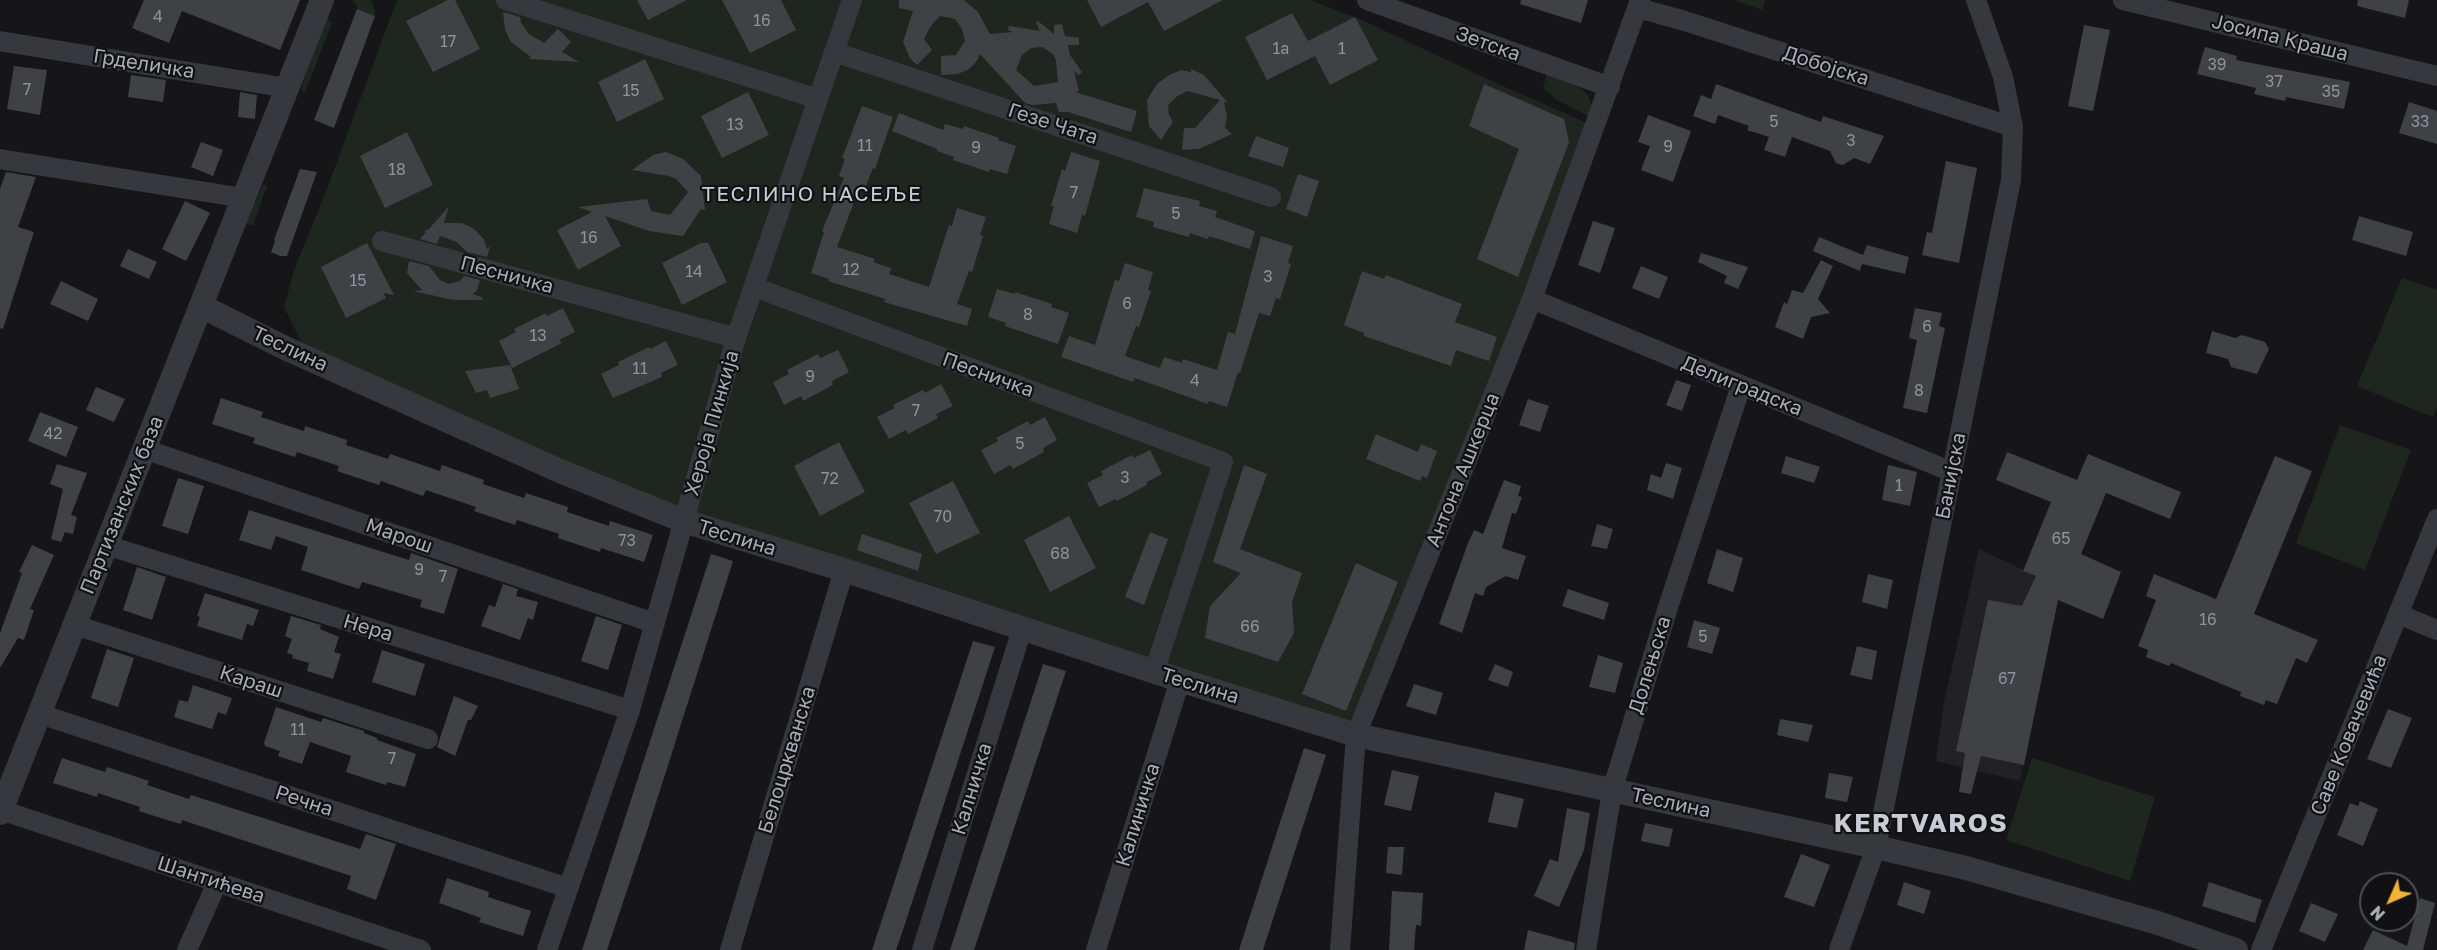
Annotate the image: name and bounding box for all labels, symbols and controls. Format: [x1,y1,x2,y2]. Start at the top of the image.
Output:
house number: 4 [153,7,163,27]
street label: Јосипа Краша [2209,9,2351,67]
house number: 16 [753,11,771,31]
street label: Зетска [1452,21,1524,67]
house number: 17 [440,32,456,52]
house number: 1a [1273,39,1289,59]
house number: 1 [1338,39,1346,59]
street label: Добојска [1780,41,1872,91]
street label: Грделичка [92,44,196,84]
house number: 39 [2207,55,2227,75]
house number: 37 [2265,72,2283,92]
house number: 7 [23,80,31,100]
house number: 15 [622,81,640,101]
house number: 35 [2322,82,2340,102]
street label: Гезе Чата [1005,98,1101,150]
house number: 5 [1769,112,1779,132]
house number: 33 [2411,112,2429,132]
house number: 13 [726,115,744,135]
house number: 3 [1846,131,1856,151]
house number: 11 [857,136,873,156]
house number: 9 [1663,137,1673,157]
house number: 9 [971,138,981,158]
house number: 18 [388,160,406,180]
district label: ТЕСЛИНО НАСЕЉЕ [702,181,922,207]
house number: 7 [1070,183,1078,203]
house number: 5 [1171,204,1181,224]
house number: 16 [580,228,598,248]
street label: Песничка [458,251,556,299]
house number: 12 [842,260,860,280]
house number: 14 [685,262,703,282]
house number: 3 [1263,267,1273,287]
house number: 15 [349,271,367,291]
house number: 6 [1122,294,1132,314]
house number: 8 [1023,305,1033,325]
house number: 6 [1922,317,1932,337]
street label: Теслина [248,321,332,377]
house number: 13 [529,326,547,346]
street label: Песничка [939,347,1037,403]
street label: Хероја Пинкија [680,348,744,498]
street label: Делиградска [1678,351,1806,421]
house number: 11 [632,359,648,379]
house number: 9 [805,367,815,387]
house number: 4 [1190,371,1200,391]
house number: 8 [1914,381,1924,401]
street label: Антона Ашкерца [1421,389,1505,551]
house number: 7 [912,401,920,421]
street label: Партизанских база [75,412,169,598]
house number: 42 [43,424,63,444]
street label: Банијска [1931,431,1971,521]
house number: 5 [1015,434,1025,454]
house number: 3 [1120,468,1130,488]
house number: 72 [821,469,839,489]
house number: 1 [1895,476,1903,496]
house number: 70 [934,507,952,527]
street label: Марош [362,513,436,559]
street label: Теслина [695,515,779,561]
house number: 65 [2052,529,2070,549]
house number: 73 [618,531,636,551]
house number: 68 [1050,544,1070,564]
house number: 9 [414,560,424,580]
house number: 7 [439,567,447,587]
street label: Нера [340,609,396,647]
house number: 16 [2199,610,2217,630]
street label: Долењска [1624,613,1676,717]
house number: 66 [1240,617,1260,637]
house number: 5 [1698,627,1708,647]
street label: Саве Ковачевића [2306,651,2392,819]
street label: Караш [216,661,286,703]
street label: Теслина [1158,663,1242,709]
house number: 67 [1998,669,2016,689]
street label: Белоцркванска [753,683,821,837]
house number: 11 [290,720,306,740]
street label: Калничка [947,740,997,838]
house number: 7 [388,749,396,769]
street label: Калиничка [1111,760,1165,870]
street label: Речна [272,780,336,822]
street label: Теслина [1629,783,1713,823]
district label: KERTVAROS [1834,808,2008,840]
street label: Шантићева [154,851,268,909]
north arrow [2359,872,2419,932]
text: N [2366,902,2389,925]

